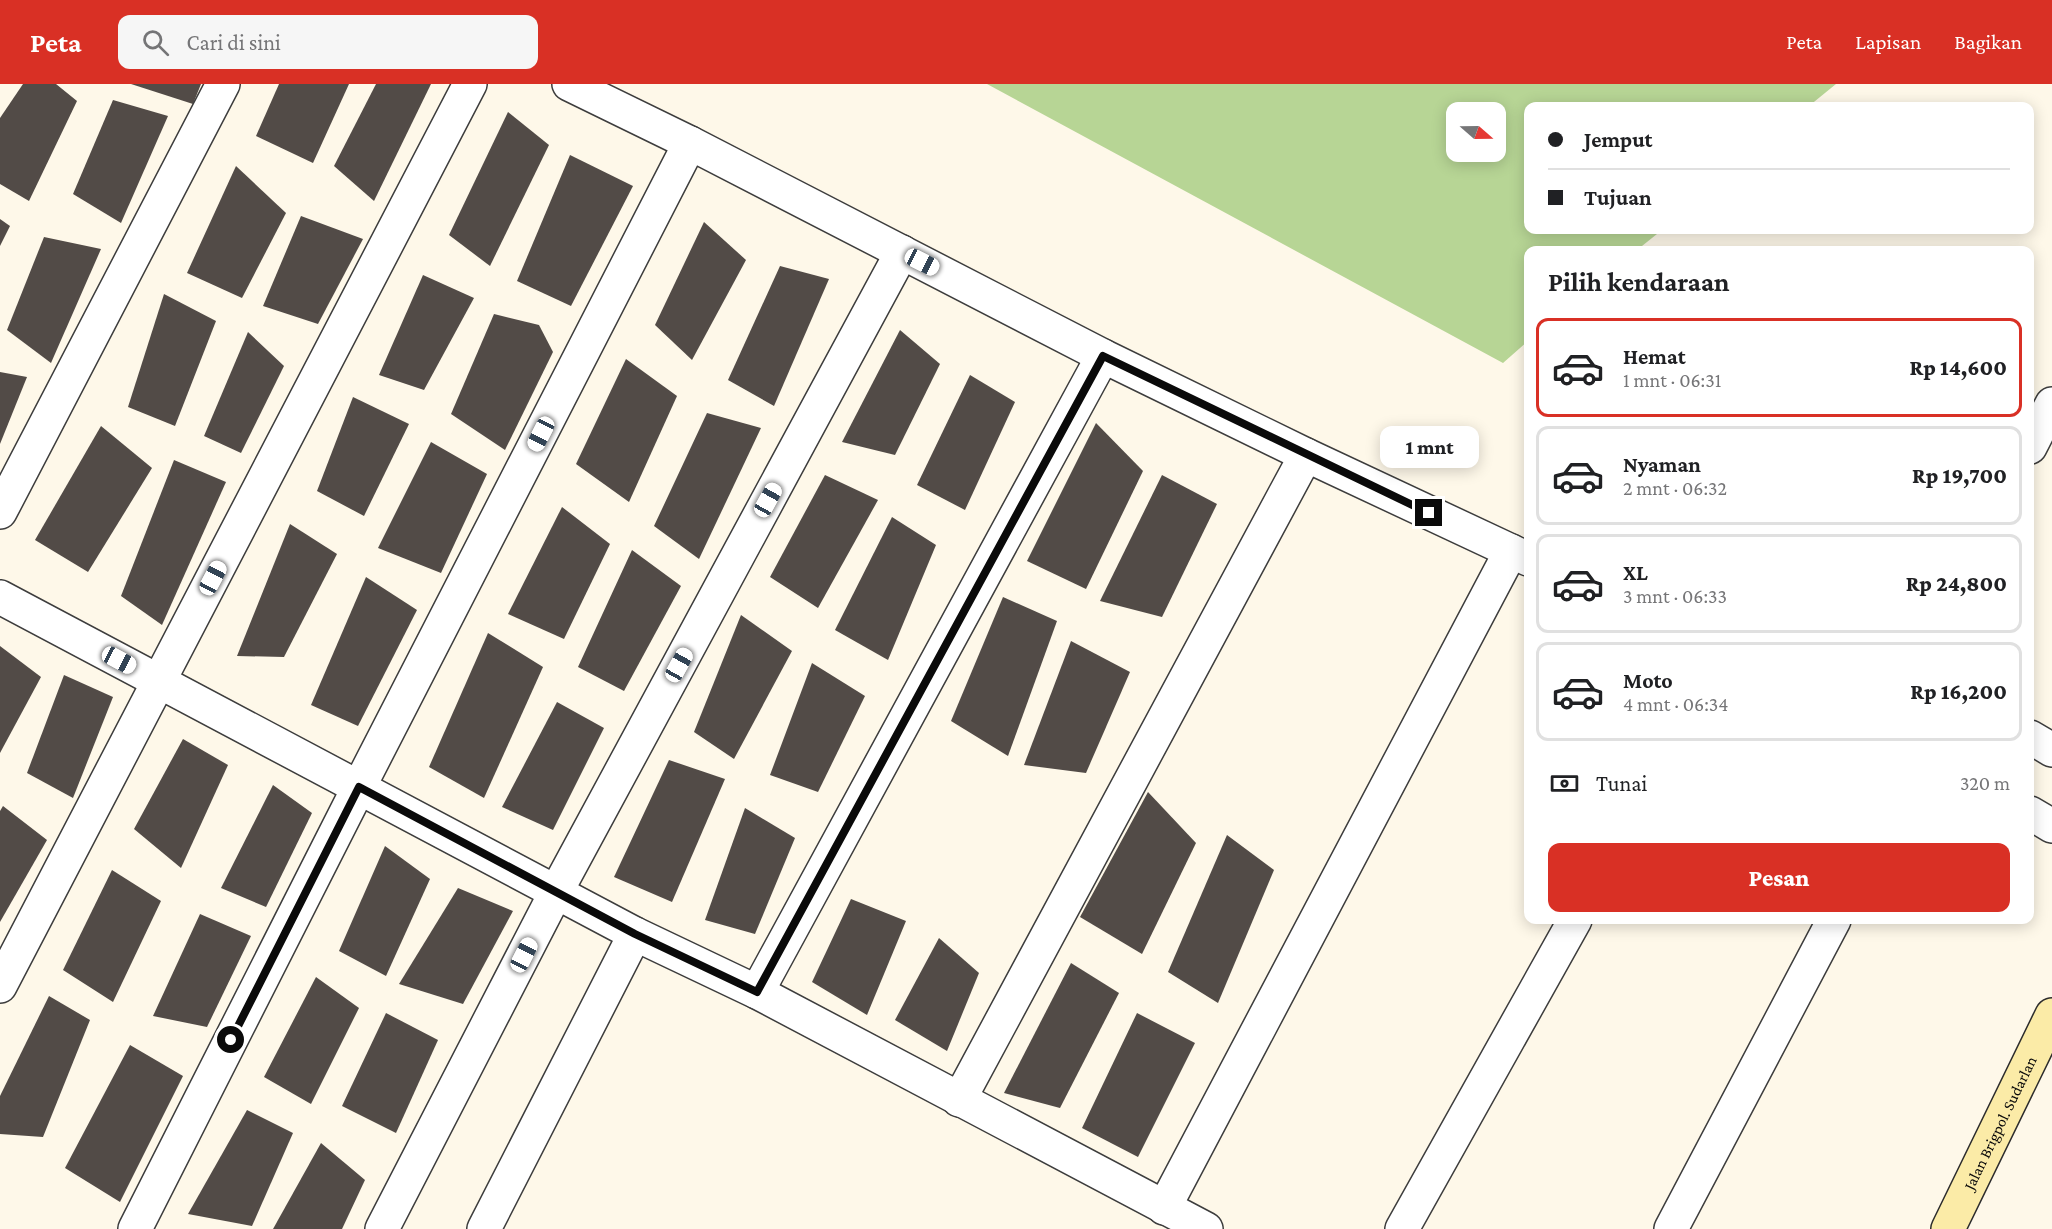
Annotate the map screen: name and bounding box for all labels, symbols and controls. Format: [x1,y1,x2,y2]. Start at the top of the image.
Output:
search box [118,15,538,69]
icon: search [139,26,172,59]
text: Peta [30,27,82,58]
text: Cari di sini [187,30,281,55]
text: Peta [1786,30,1822,54]
text: Lapisan [1855,30,1921,54]
text: Bagikan [1954,30,2022,54]
north arrow [1446,102,1506,162]
map controls [1446,102,1506,162]
text: Jemput [1584,127,1653,152]
text: Tujuan [1584,185,1652,210]
car [902,246,942,278]
text: Pilih kendaraan [1548,267,1730,297]
icon: car [1551,341,1605,395]
text: Hemat [1623,344,1686,369]
text: Rp 14,600 [1910,355,2007,380]
text: 1 mnt · 06:31 [1623,369,1721,391]
car [525,414,557,454]
callout: 1 mnt [1380,426,1478,468]
text: 1 mnt [1405,436,1454,458]
icon: car [1551,449,1605,503]
text: Nyaman [1623,452,1701,477]
text: Rp 19,700 [1912,463,2007,488]
text: 2 mnt · 06:32 [1623,477,1727,499]
car [751,480,785,520]
route end [1415,499,1442,526]
icon: car [1551,557,1605,611]
car [197,558,229,598]
text: XL [1623,560,1648,585]
text: Rp 24,800 [1906,571,2007,596]
text: 3 mnt · 06:33 [1623,585,1727,607]
car [99,644,139,676]
car [662,645,696,685]
icon: car [1551,665,1605,719]
text: Moto [1623,668,1673,693]
text: Rp 16,200 [1910,679,2007,704]
text: 4 mnt · 06:34 [1623,693,1728,715]
icon: cash [1548,767,1581,800]
text: Tunai [1596,771,1647,796]
text: 320 m [1960,772,2010,794]
button: Pesan [1548,843,2010,912]
car [508,935,540,975]
route start [217,1026,244,1053]
street label: Jalan Brigpol. Sudarlan [1959,1053,2040,1195]

